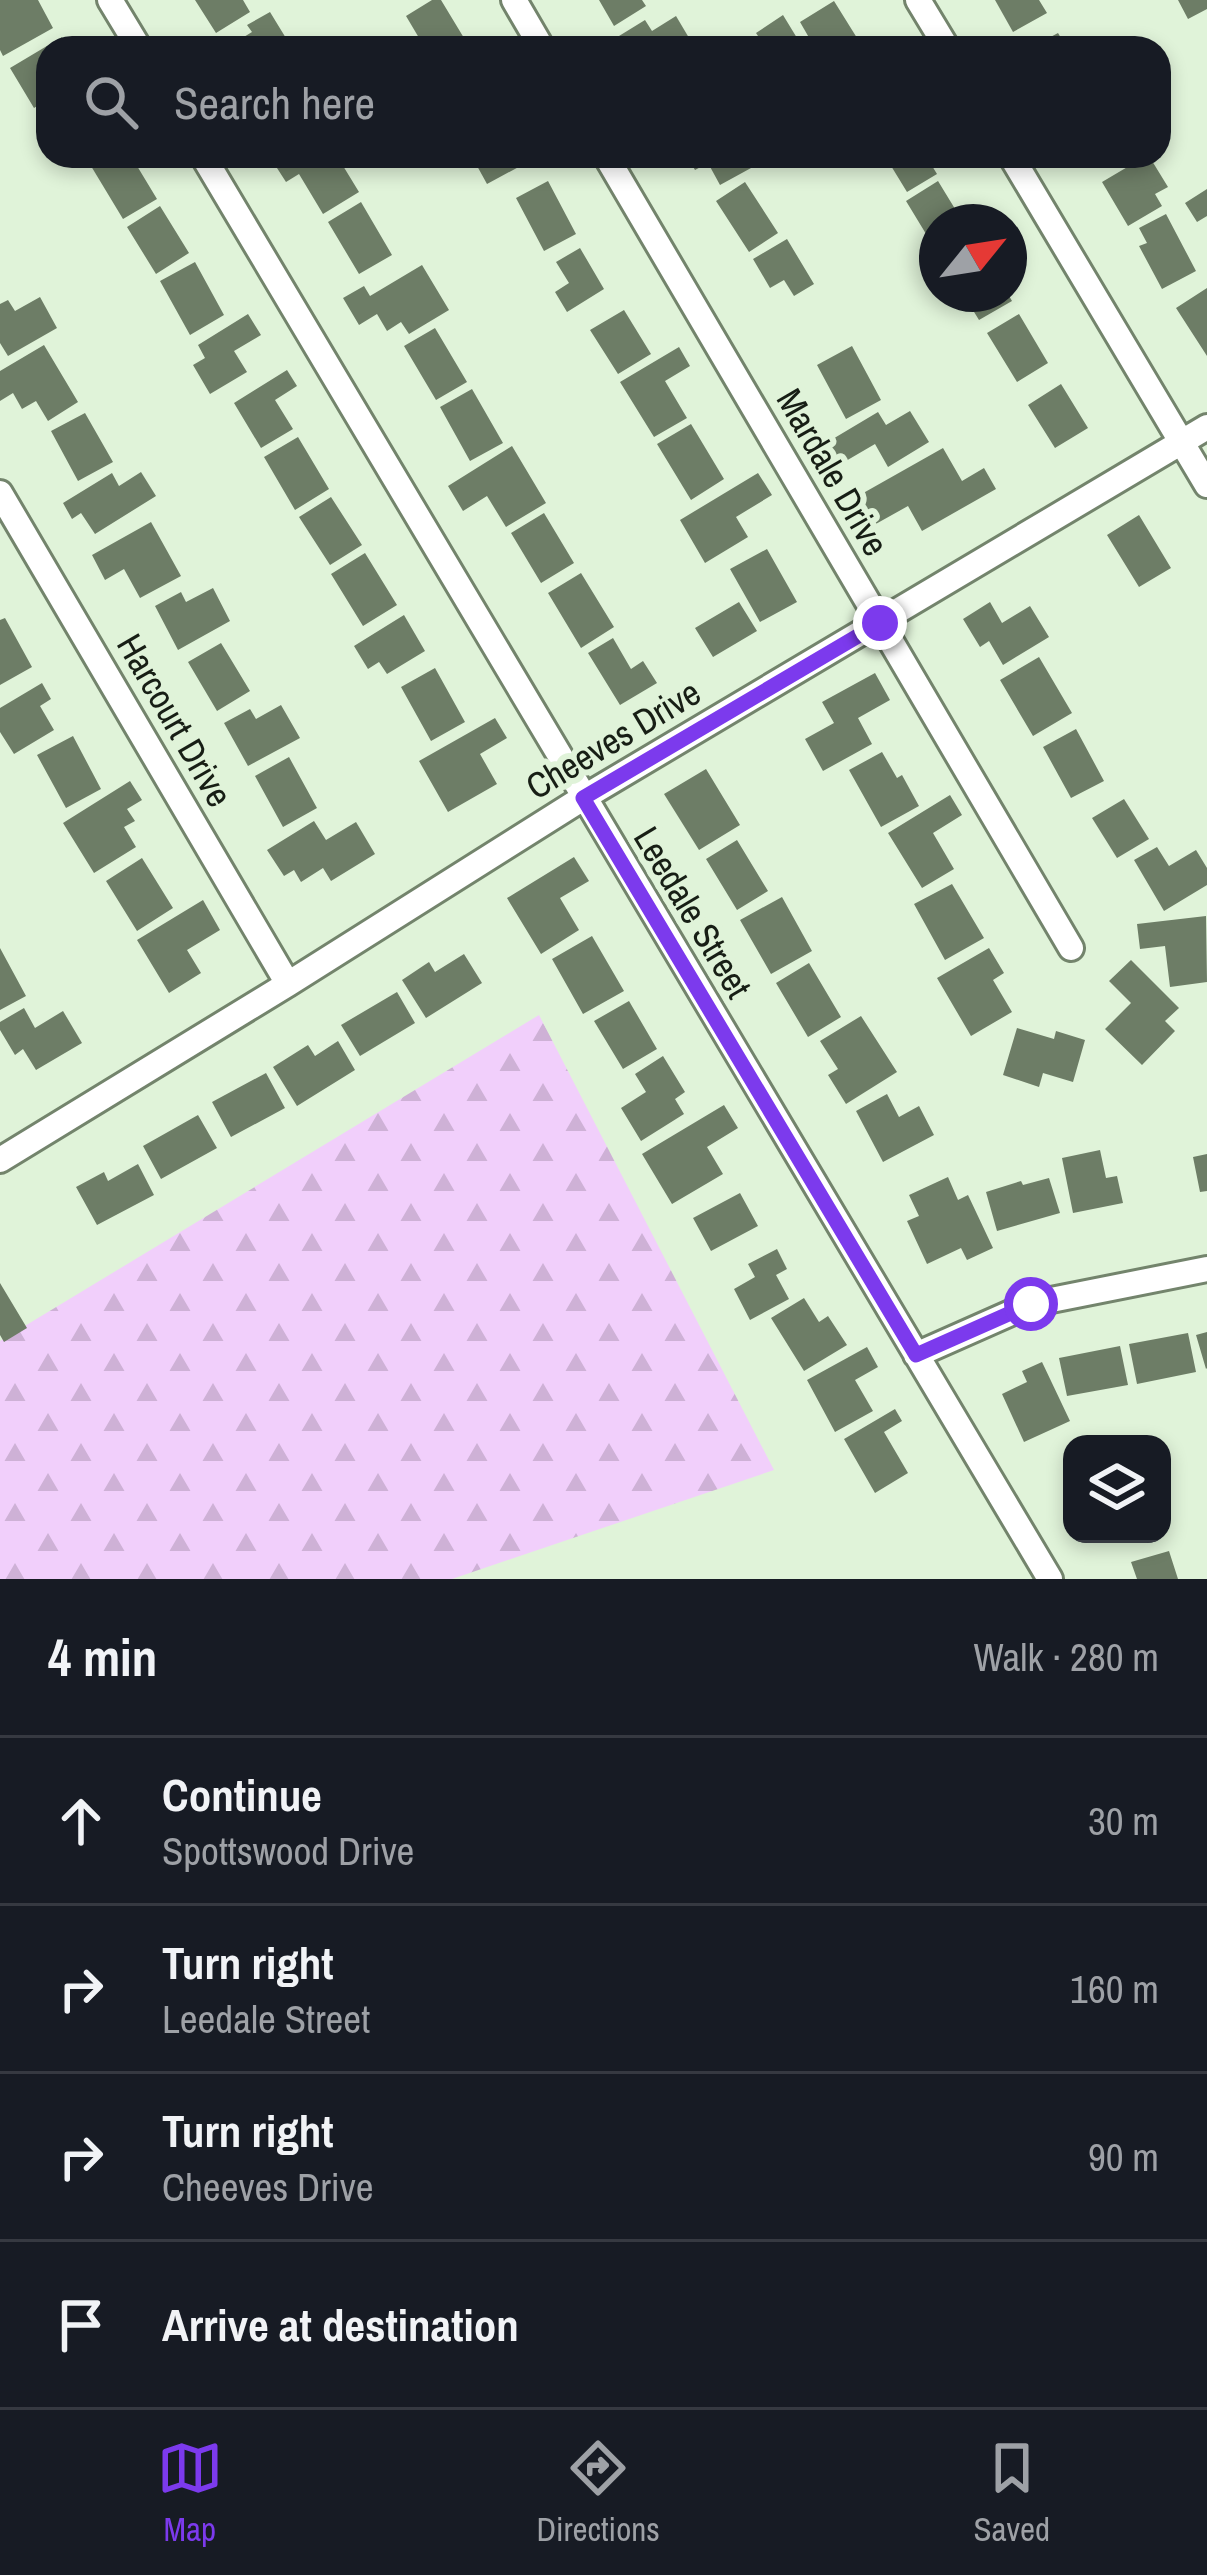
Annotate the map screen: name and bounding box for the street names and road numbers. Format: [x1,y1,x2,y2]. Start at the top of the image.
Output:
street label: Mardale Drive [766,380,900,564]
street label: Harcourt Drive [106,625,244,815]
street label: Cheeves Drive [517,668,709,810]
street label: Leedale Street [623,817,763,1007]

